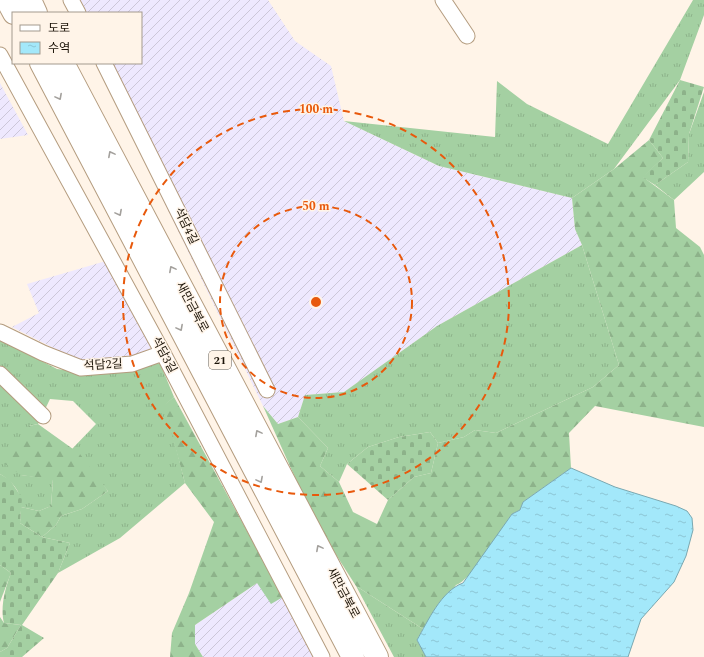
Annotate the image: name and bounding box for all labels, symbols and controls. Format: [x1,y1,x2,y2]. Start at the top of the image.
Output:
legend [12,12,142,64]
text: 도로 [48,19,70,38]
text: 수역 [48,39,70,58]
one-way arrow [54,93,62,101]
text: 100 m [299,100,333,119]
one-way arrow [108,151,116,158]
text: 50 m [302,197,330,216]
street label: 석담4길 [169,204,203,248]
one-way arrow [115,208,122,216]
one-way arrow [169,266,176,273]
street label: 새만금북로 [171,278,213,336]
centre of rings [309,295,323,309]
one-way arrow [175,323,183,331]
street label: 석담3길 [146,333,182,377]
road number: 21 [209,351,231,369]
street label: 석담2길 [83,354,123,376]
one-way arrow [256,430,263,437]
one-way arrow [255,476,263,483]
one-way arrow [316,545,324,552]
street label: 새만금북로 [322,564,364,622]

